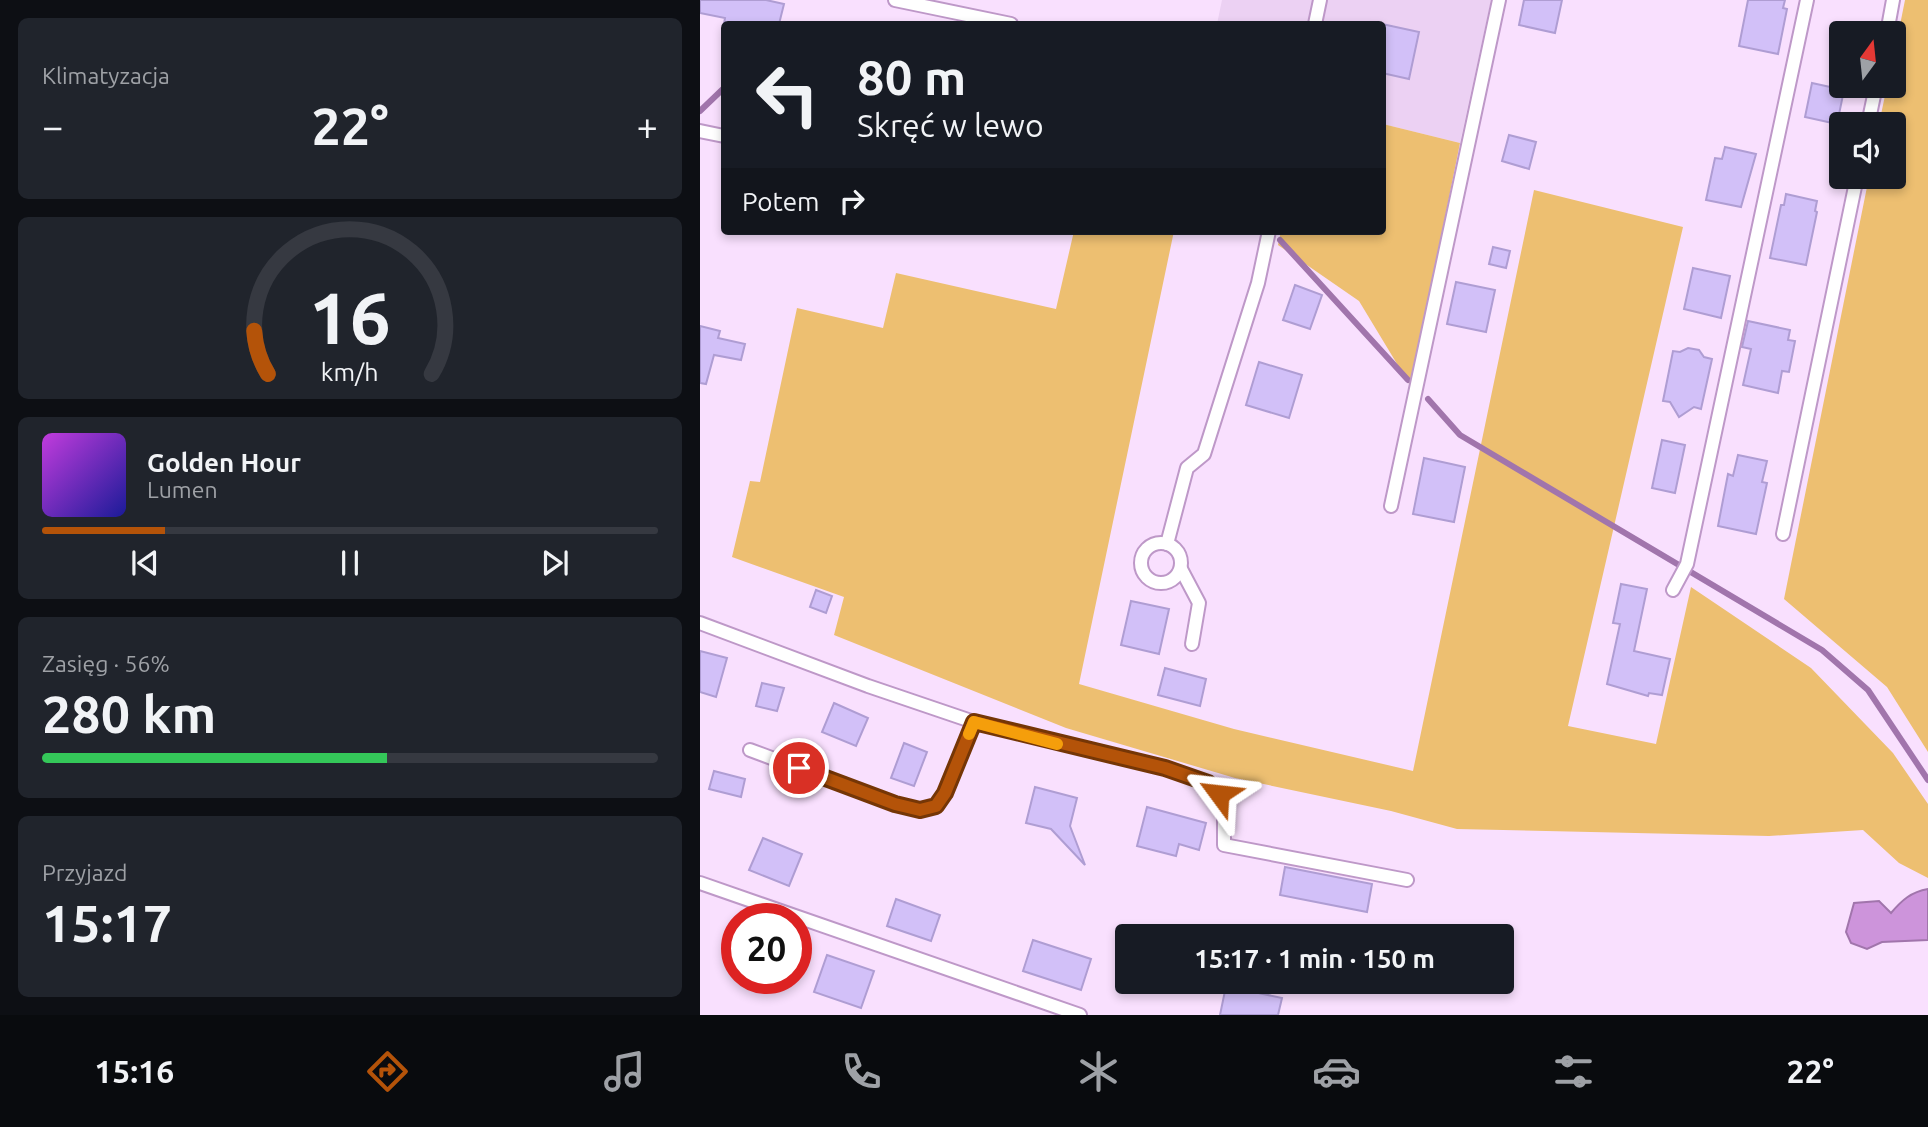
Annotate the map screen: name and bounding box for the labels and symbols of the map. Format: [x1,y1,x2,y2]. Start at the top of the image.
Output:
north arrow [1829,21,1906,98]
pin [769,738,829,798]
position arrow [1182,757,1256,831]
speed limit sign: 20 [721,903,812,994]

